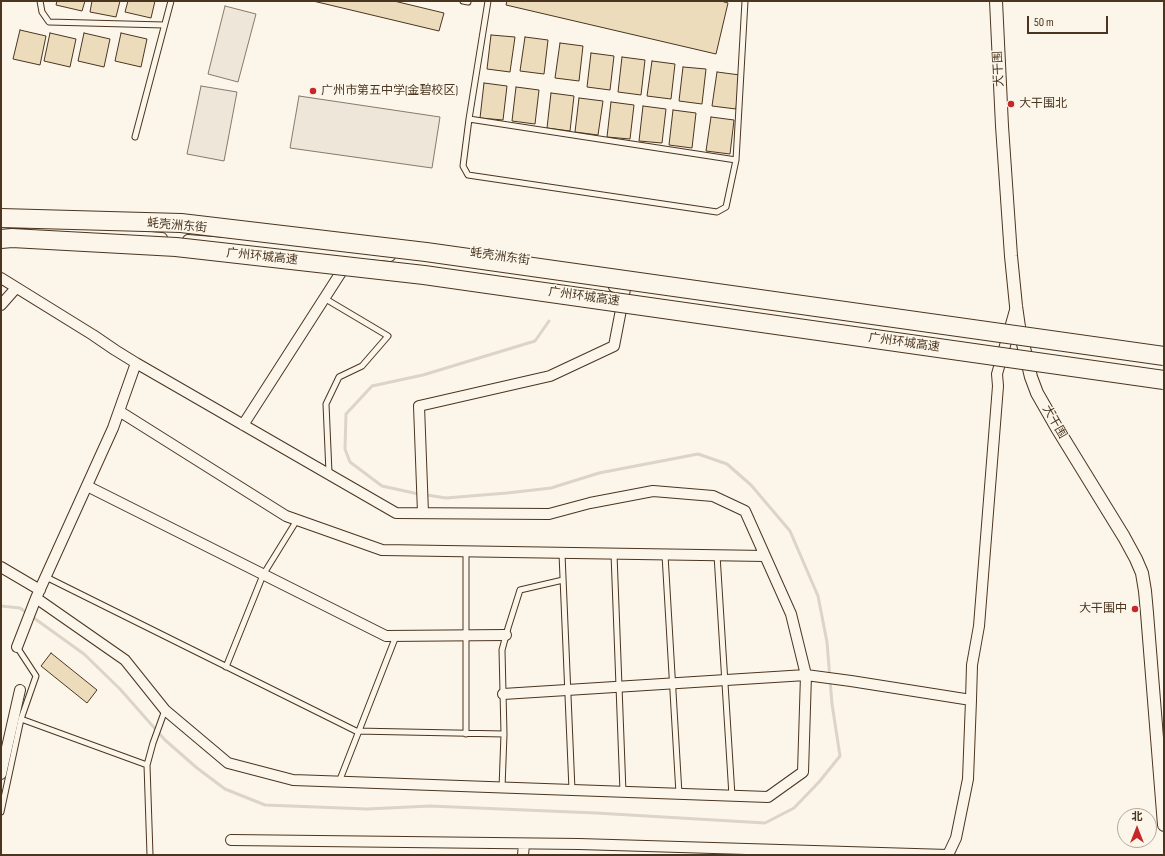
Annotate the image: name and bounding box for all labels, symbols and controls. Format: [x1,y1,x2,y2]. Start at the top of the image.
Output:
scale bar [1029,8,1110,34]
text: 50 m [1034,15,1054,30]
street label: 大干围 [991,51,1007,87]
place label: 广州市第五中学(金碧校区) [321,84,458,98]
marker: 广州市第五中学(金碧校区) [308,86,318,96]
place label: 大干围北 [1019,97,1067,111]
marker: 大干围北 [1006,99,1016,109]
street label: 蚝壳洲东街 [146,216,208,236]
street label: 广州环城高速 [225,246,299,268]
street label: 蚝壳洲东街 [469,246,531,268]
street label: 广州环城高速 [547,285,621,309]
street label: 广州环城高速 [867,331,941,355]
street label: 大干围 [1039,403,1069,441]
place label: 大干围中 [1079,602,1127,616]
marker: 大干围中 [1130,604,1140,614]
north arrow [1117,808,1157,848]
text: 北 [1132,810,1143,823]

